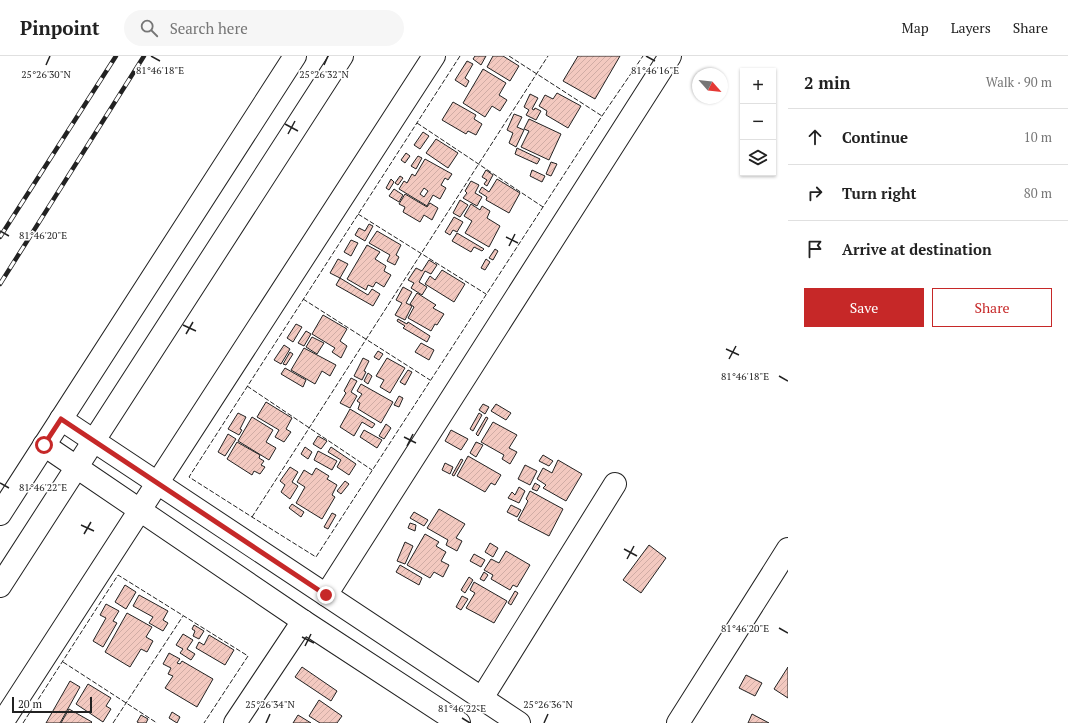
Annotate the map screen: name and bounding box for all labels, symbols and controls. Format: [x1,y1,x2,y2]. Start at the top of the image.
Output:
search box [124,10,404,46]
text: Pinpoint [20,15,100,40]
icon: search [138,17,160,39]
text: Search here [170,18,248,38]
text: Map [902,18,929,37]
text: Layers [951,18,991,37]
text: Share [1013,18,1048,37]
text: 81°46'18"E [136,64,184,77]
text: 81°46'16"E [631,64,679,77]
text: 25°26'30"N [21,68,71,81]
text: 25°26'32"N [299,68,349,81]
north arrow [692,68,728,104]
map controls [740,68,776,176]
button: + [740,68,776,104]
text: 2 min [804,71,851,94]
text: Walk · 90 m [986,73,1052,91]
button: − [740,104,776,140]
icon: ahead [804,126,826,148]
text: Continue [842,127,908,147]
text: 10 m [1024,128,1052,146]
button: layers [740,140,776,176]
icon: right [804,182,826,204]
text: Turn right [842,183,917,203]
text: 80 m [1024,184,1052,202]
text: 81°46'20"E [19,229,67,242]
icon: arrive [804,238,826,260]
text: Arrive at destination [842,239,992,259]
button: Save [804,288,924,327]
button: Share [932,288,1052,327]
text: 81°46'18"E [721,370,769,383]
route start [35,436,53,454]
text: 81°46'22"E [19,481,67,494]
route end [317,586,335,604]
text: 81°46'20"E [721,622,769,635]
scale bar [12,695,92,714]
text: 20 m [18,697,42,711]
text: 25°26'34"N [245,698,295,711]
text: 25°26'36"N [523,698,573,711]
text: 81°46'22"E [438,702,486,715]

